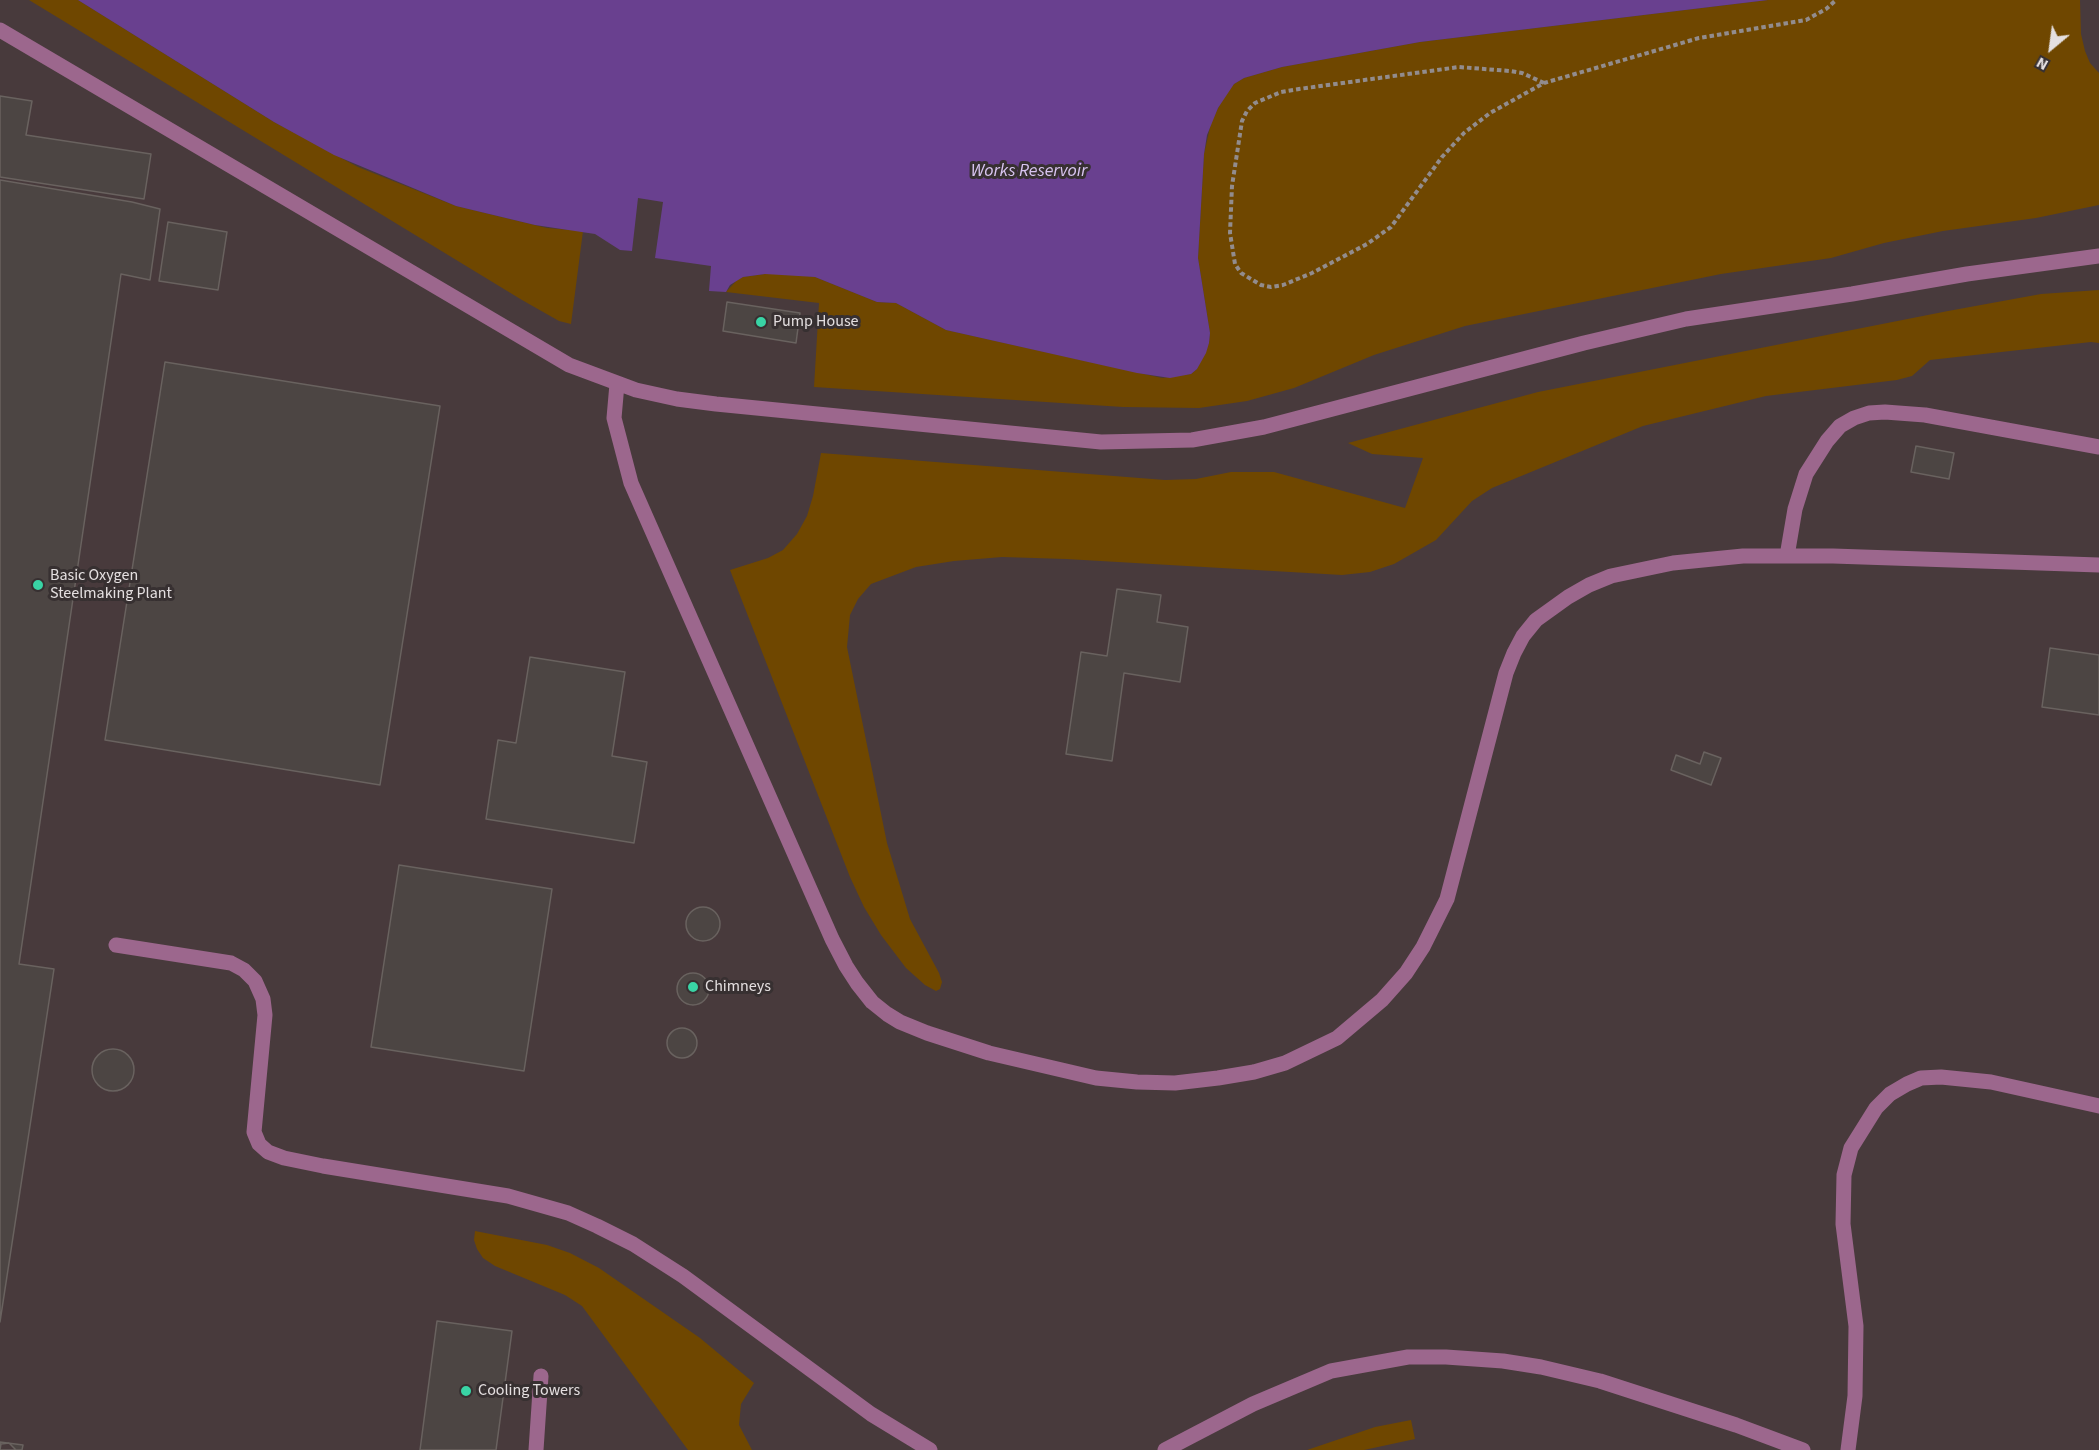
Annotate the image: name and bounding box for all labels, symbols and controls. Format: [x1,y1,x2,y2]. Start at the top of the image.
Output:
north arrow [2021,18,2081,78]
text: N [2032,52,2052,76]
water label: Works Reservoir [971,161,1087,183]
place label: Pump House [773,312,859,332]
marker: Pump House [754,315,768,329]
place label: Basic Oxygen Steelmaking Plant [50,566,172,604]
marker: Basic Oxygen Steelmaking Plant [31,578,45,592]
place label: Chimneys [705,977,771,997]
marker: Chimneys [686,980,700,994]
place label: Cooling Towers [478,1381,580,1401]
marker: Cooling Towers [459,1384,473,1398]

